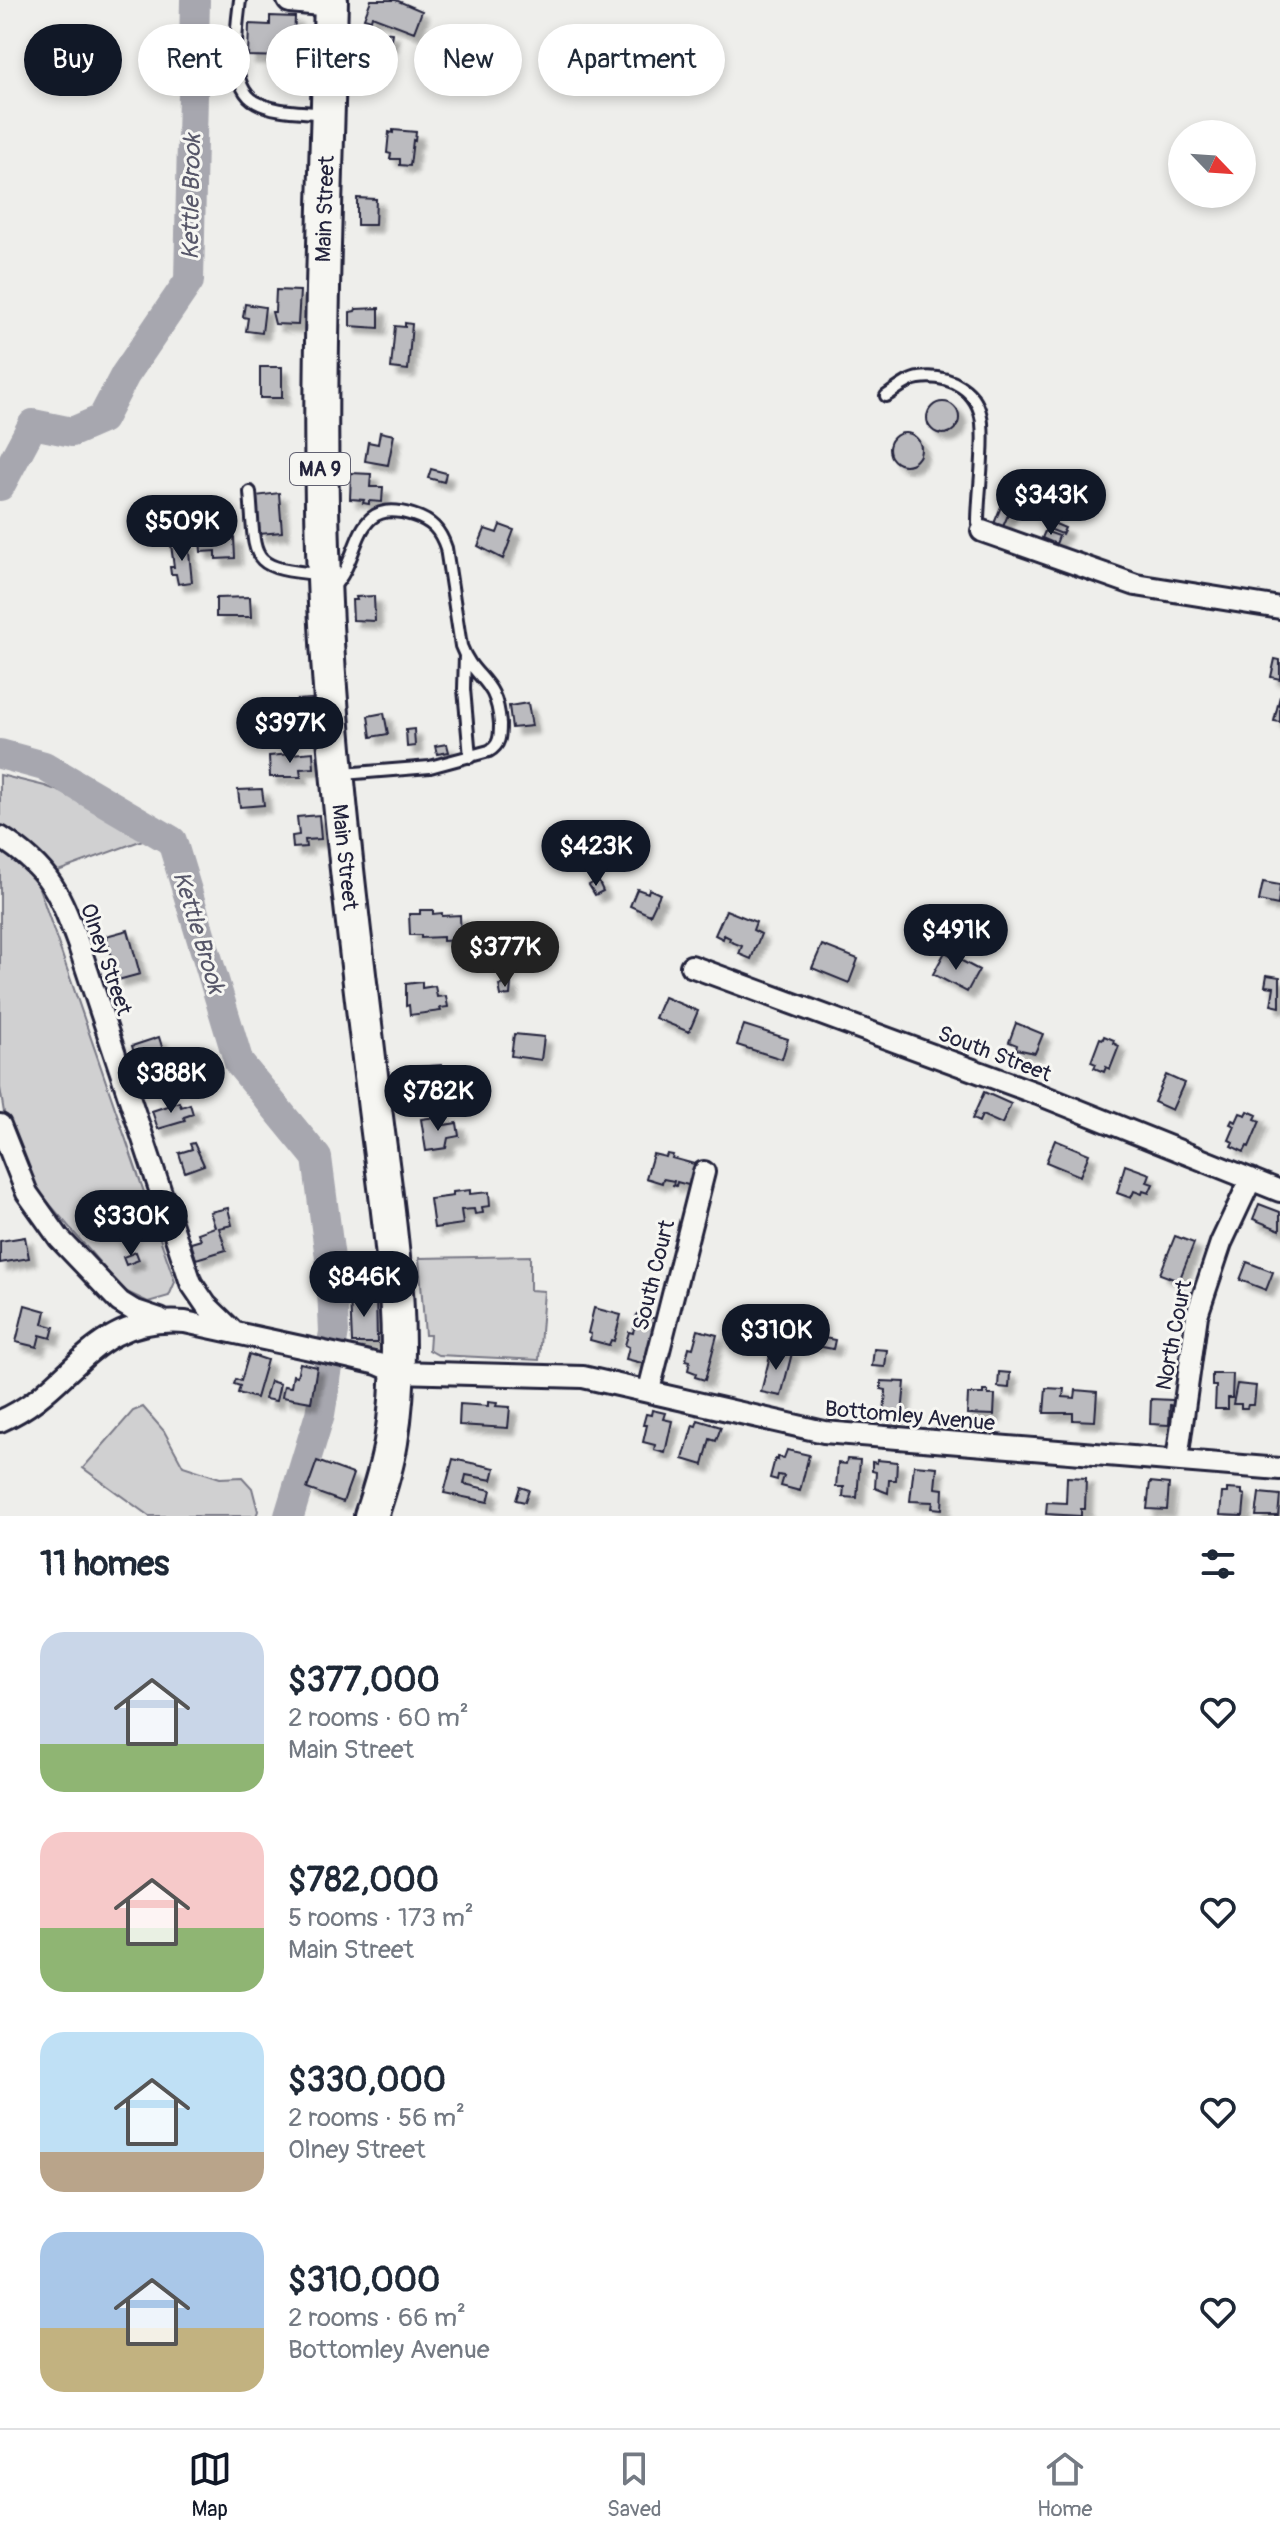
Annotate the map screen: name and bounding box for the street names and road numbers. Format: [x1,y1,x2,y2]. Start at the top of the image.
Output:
street label: Main Street [309,155,341,263]
road number: MA 9 [290,453,350,485]
street label: Main Street [325,803,364,912]
street label: Olney Street [74,900,138,1019]
street label: South Street [934,1019,1055,1088]
street label: South Court [627,1217,681,1333]
street label: North Court [1150,1278,1198,1393]
street label: Bottomley Avenue [824,1395,996,1437]

